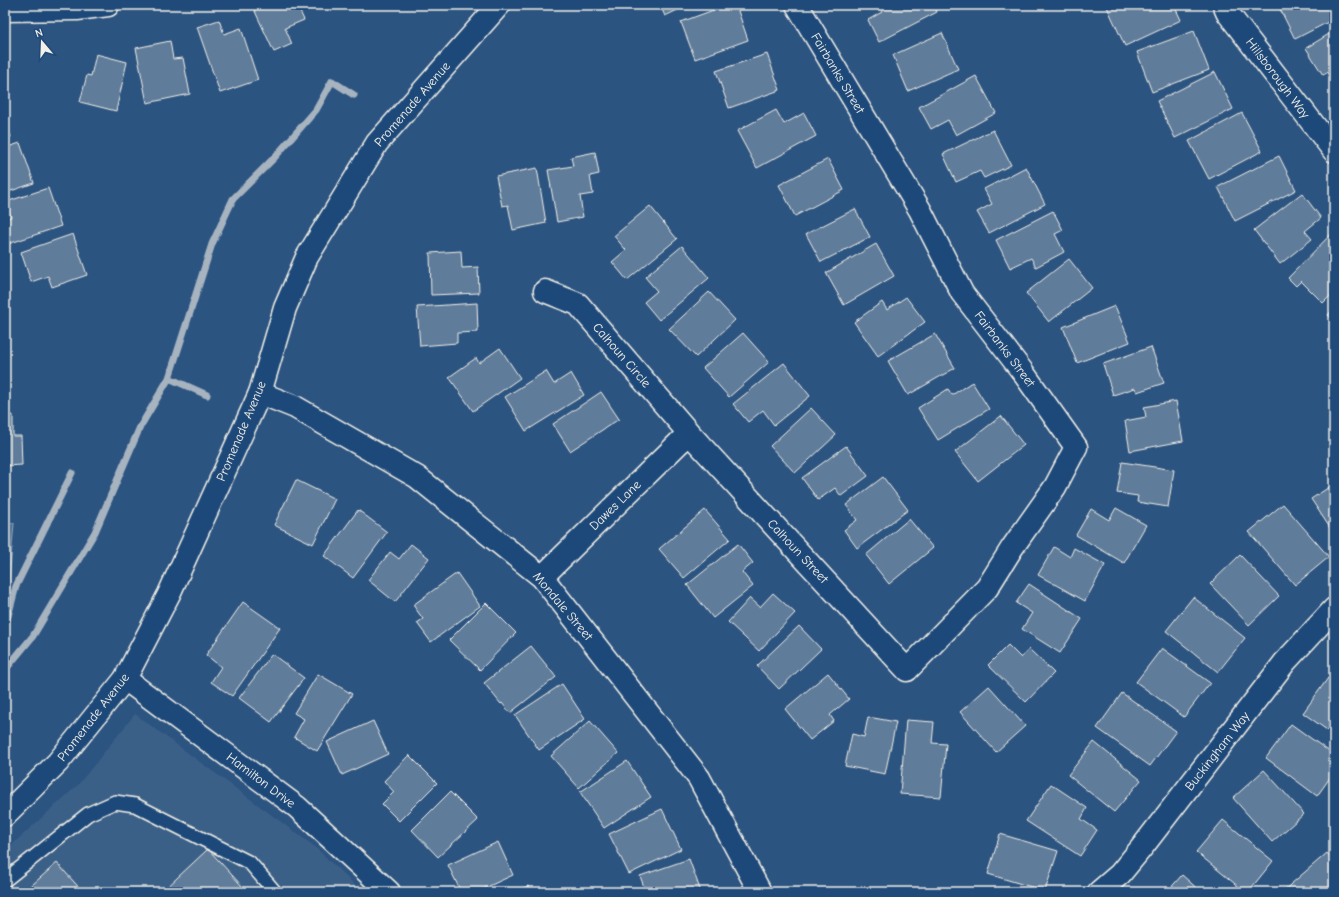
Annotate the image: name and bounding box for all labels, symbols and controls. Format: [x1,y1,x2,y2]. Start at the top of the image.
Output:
north arrow [22,22,62,62]
text: N [33,26,44,40]
street label: Fairbanks Street [808,30,869,117]
street label: Hillsborough Way [1243,35,1313,121]
street label: Promenade Avenue [371,58,453,150]
street label: Fairbanks Street [972,308,1039,391]
street label: Calhoun Circle [590,320,655,391]
street label: Promenade Avenue [213,378,269,483]
street label: Dawes Lane [586,477,644,533]
street label: Calhoun Street [765,516,832,587]
street label: Mondale Street [530,569,597,644]
street label: Promenade Avenue [54,670,132,764]
street label: Buckingham Way [1182,708,1253,793]
street label: Hamilton Drive [224,749,299,811]

